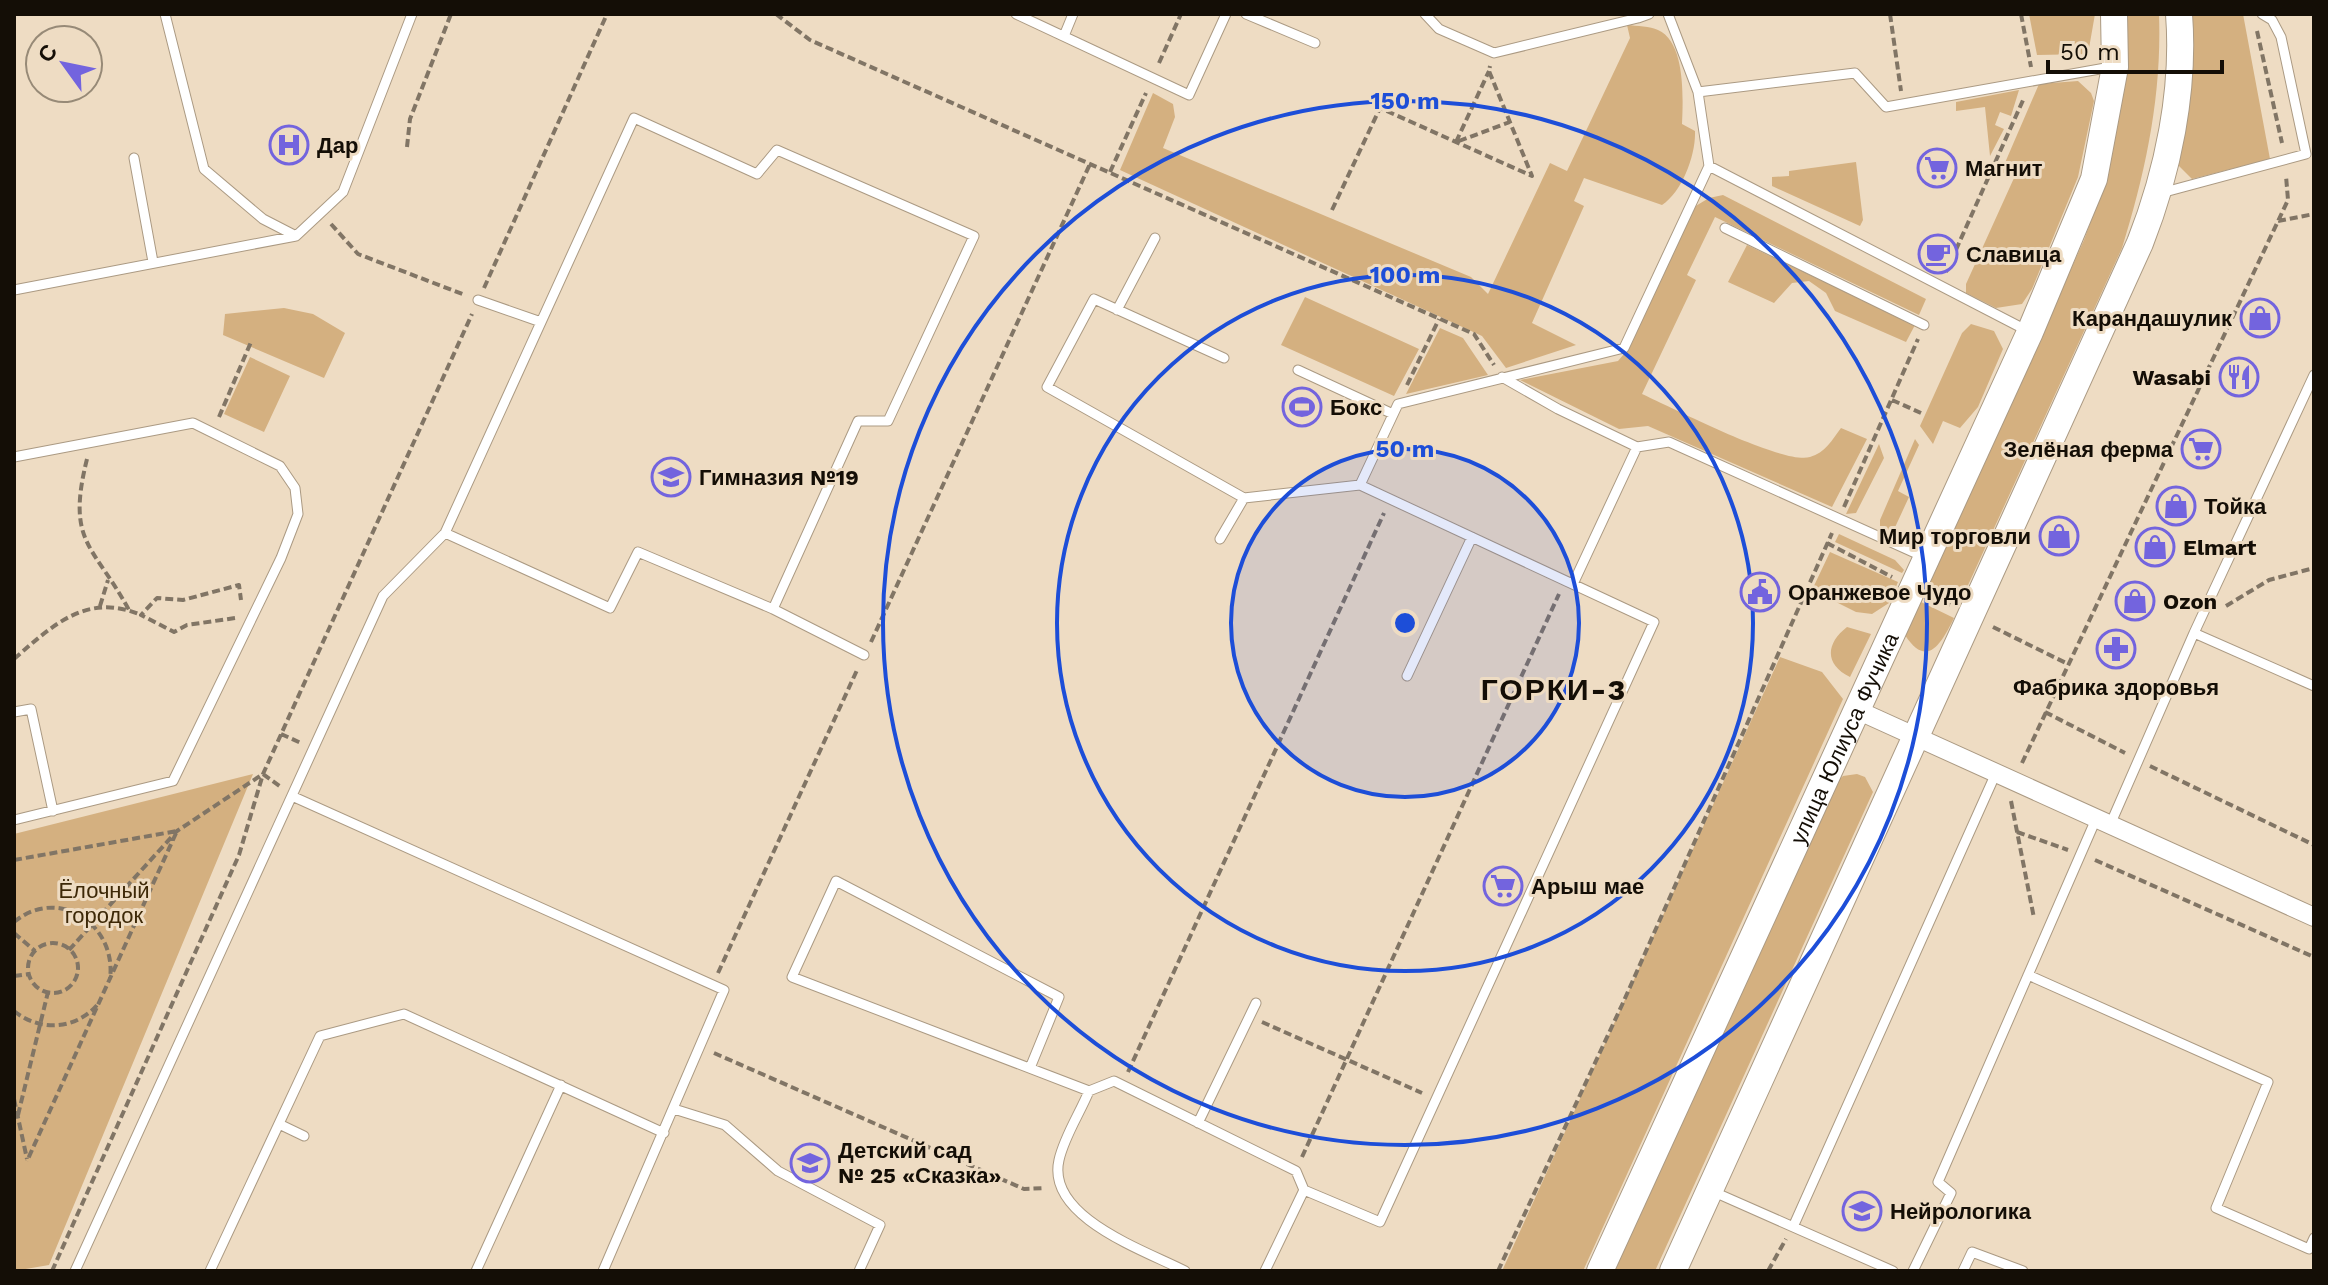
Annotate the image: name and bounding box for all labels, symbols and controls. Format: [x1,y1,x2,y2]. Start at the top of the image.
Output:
north arrow [24,24,104,104]
scale bar [2048,24,2222,74]
text: 50 m [2060,38,2120,66]
text: С [33,40,63,67]
text: 150 m [1370,87,1440,115]
hospital icon: Дар [268,124,310,166]
place label: Дар [317,133,358,158]
supermarket icon: Магнит [1916,147,1958,189]
place label: Магнит [1965,156,2043,181]
cafe icon: Славица [1917,233,1959,275]
place label: Славица [1966,242,2062,267]
text: 100 m [1370,261,1440,289]
shop icon: Карандашулик [2239,297,2281,339]
place label: Карандашулик [2072,306,2233,331]
restaurant icon: Wasabi [2218,356,2260,398]
place label: Wasabi [2133,365,2211,390]
sports icon: Бокс [1281,386,1323,428]
place label: Бокс [1330,395,1382,420]
supermarket icon: Зелёная ферма [2180,428,2222,470]
text: 50 m [1376,435,1434,463]
place label: Зелёная ферма [2004,437,2174,462]
school or university icon: Гимназия №19 [650,456,692,498]
place label: Гимназия №19 [699,465,859,490]
shop icon: Тойка [2155,485,2197,527]
place label: Тойка [2204,494,2267,519]
shop icon: Мир торговли [2038,515,2080,557]
place label: Мир торговли [1879,524,2031,549]
shop icon: Elmart [2134,526,2176,568]
place label: Elmart [2183,535,2257,560]
public building icon: Оранжевое Чудо [1739,571,1781,613]
place label: Оранжевое Чудо [1788,580,1971,605]
shop icon: Ozon [2114,580,2156,622]
place label: Ozon [2163,589,2217,614]
centre of rings [1391,609,1419,637]
street label: улица Юлиуса Фучика [1785,628,1904,848]
pharmacy icon: Фабрика здоровья [2095,628,2137,670]
district label: ГОРКИ-3 [1481,672,1627,707]
place label: Фабрика здоровья [2013,675,2219,700]
supermarket icon: Арыш мае [1482,865,1524,907]
place label: Арыш мае [1531,874,1644,899]
park label: Ёлочный городок [58,878,150,928]
place label: Детский сад № 25 «Сказка» [838,1138,1002,1188]
school or university icon: Детский сад № 25 «Сказка» [789,1142,831,1184]
school or university icon: Нейрологика [1841,1190,1883,1232]
place label: Нейрологика [1890,1199,2032,1224]

